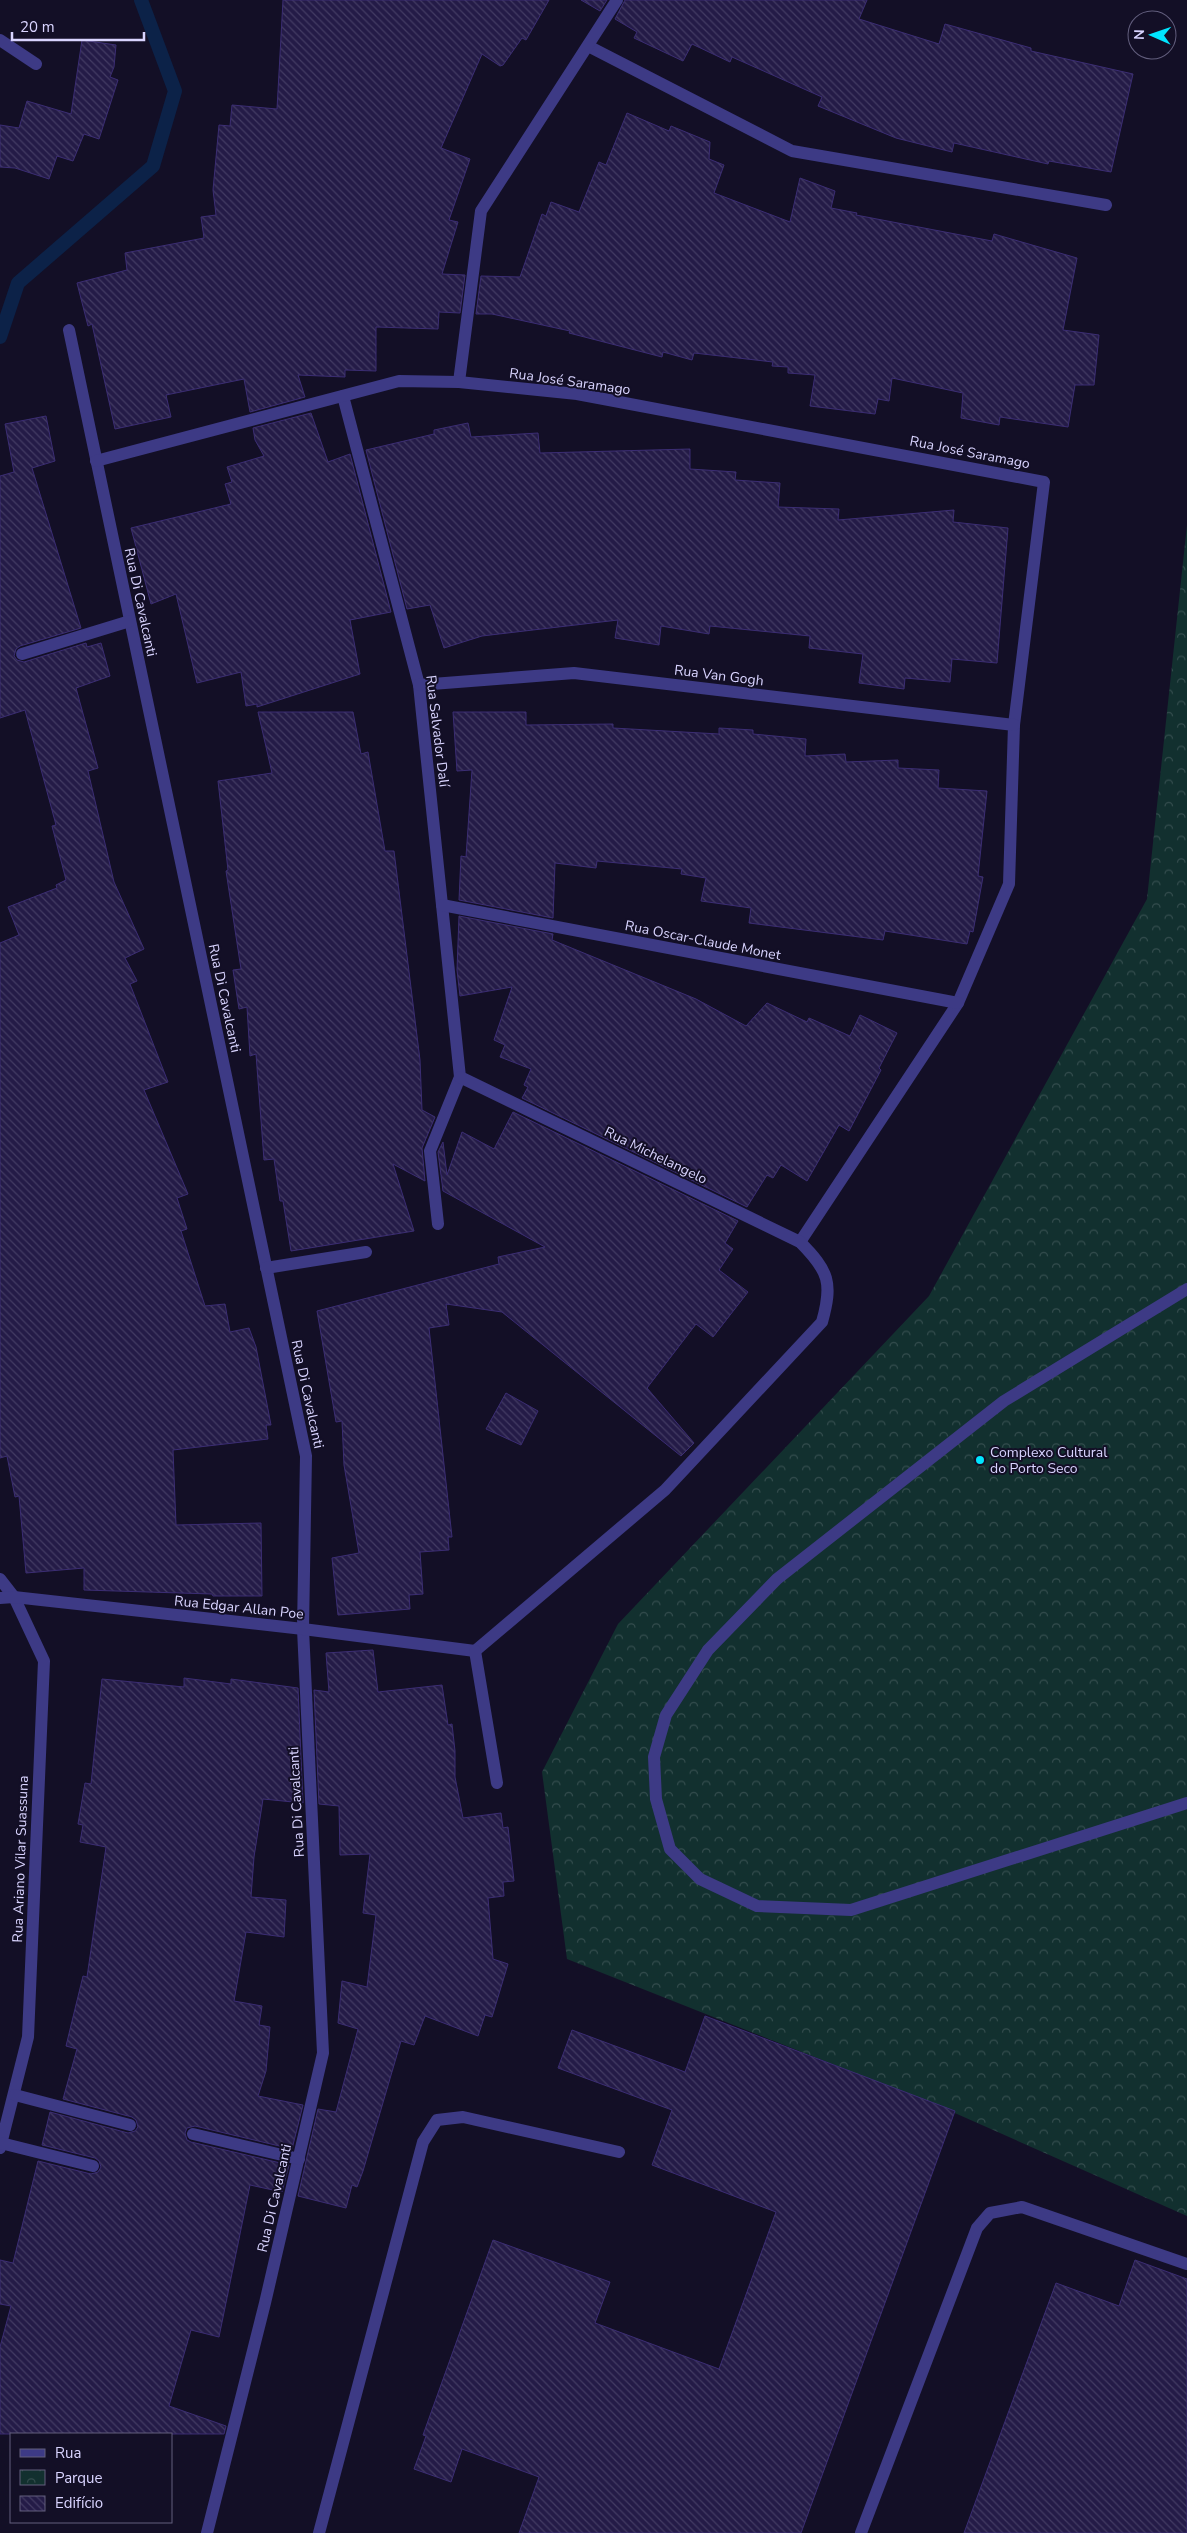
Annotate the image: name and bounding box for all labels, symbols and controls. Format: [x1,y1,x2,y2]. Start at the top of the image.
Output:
scale bar [12,10,145,42]
north arrow [1127,10,1177,60]
text: 20 m [20,17,55,37]
text: N [1130,29,1149,40]
street label: Rua José Saramago [508,364,632,399]
street label: Rua José Saramago [908,432,1032,474]
street label: Rua Di Cavalcanti [120,546,161,658]
street label: Rua Van Gogh [673,661,765,690]
street label: Rua Salvador Dalí [421,674,454,789]
street label: Rua Oscar-Claude Monet [623,916,782,965]
street label: Rua Di Cavalcanti [204,942,245,1054]
street label: Rua Michelangelo [601,1122,711,1189]
street label: Rua Di Cavalcanti [287,1338,328,1450]
place label: Complexo Cultural do Porto Seco [990,1443,1108,1478]
marker: Complexo Cultural do Porto Seco [974,1454,986,1466]
street label: Rua Edgar Allan Poe [173,1591,305,1624]
street label: Rua Di Cavalcanti [284,1746,309,1858]
street label: Rua Ariano Vilar Suassuna [8,1775,33,1943]
street label: Rua Di Cavalcanti [253,2142,296,2254]
legend [10,2433,172,2523]
text: Rua [55,2443,81,2463]
text: Parque [55,2468,103,2488]
text: Edifício [55,2493,103,2513]

